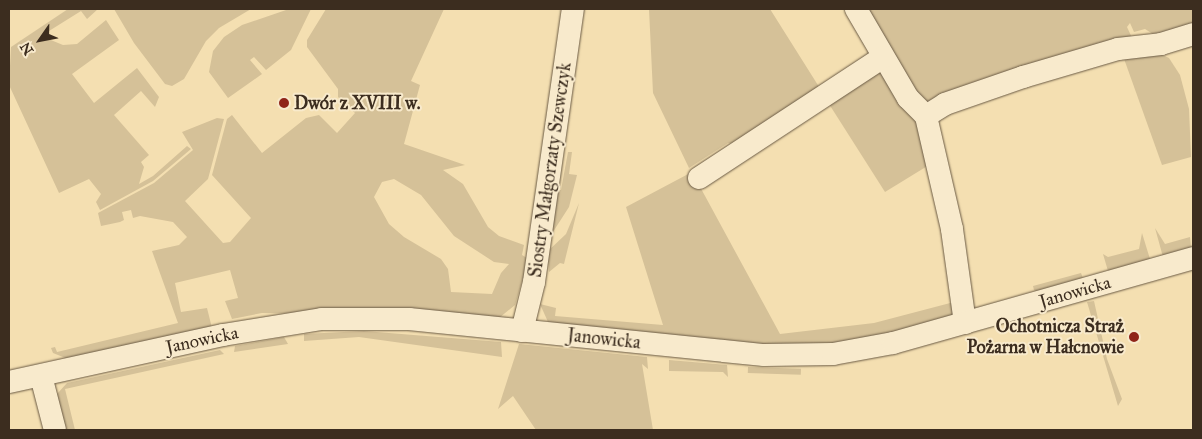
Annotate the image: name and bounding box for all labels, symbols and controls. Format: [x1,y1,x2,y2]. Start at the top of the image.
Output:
north arrow [15,15,65,65]
text: N [17,39,37,58]
street label: Siostry Małgorzaty Szewczyk [524,61,576,279]
place label: Dwór z XVIII w. [294,92,420,114]
marker: Dwór z XVIII w. [278,97,290,109]
street label: Janowicka [1037,271,1113,313]
place label: Ochotnicza Straż Pożarna w Hałcnowie [967,316,1124,358]
street label: Janowicka [164,322,240,358]
street label: Janowicka [566,324,642,354]
marker: Ochotnicza Straż Pożarna w Hałcnowie [1128,331,1140,343]

